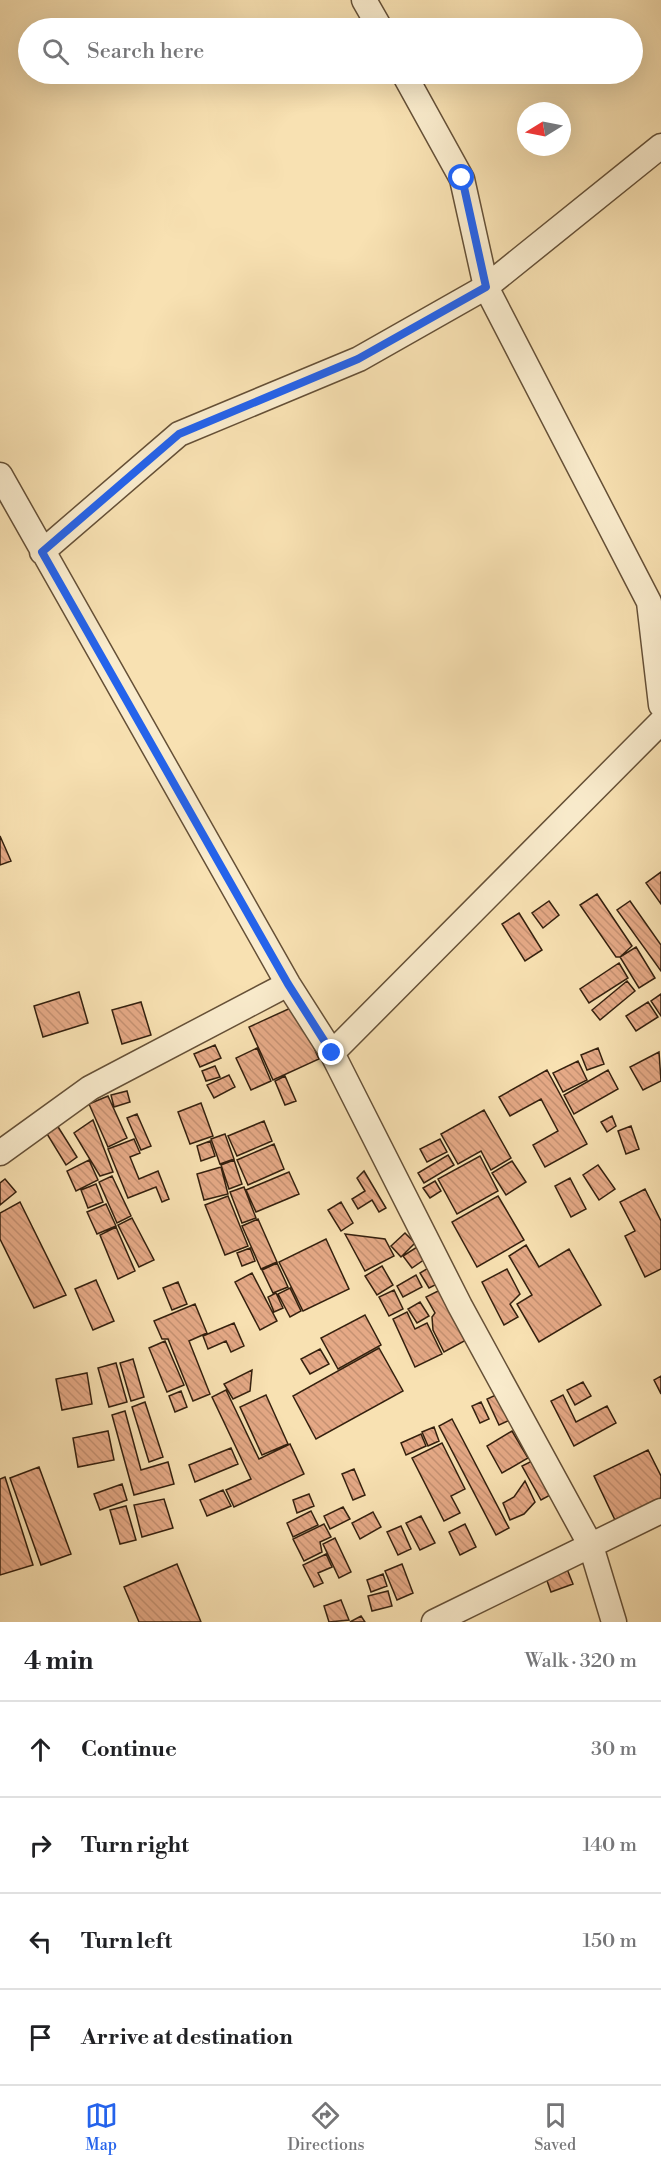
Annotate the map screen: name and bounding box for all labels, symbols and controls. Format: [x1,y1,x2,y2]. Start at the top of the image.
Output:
search box [18,18,643,84]
icon: search [39,35,72,68]
text: Search here [87,38,204,65]
north arrow [517,102,571,156]
route start [448,164,474,190]
route end [318,1039,344,1065]
text: 4 min [24,1645,94,1677]
text: Walk · 320 m [525,1649,637,1674]
icon: ahead [24,1733,57,1766]
text: Continue [81,1736,177,1763]
text: 30 m [591,1737,637,1762]
icon: right [24,1829,57,1862]
text: Turn right [81,1832,189,1859]
text: 140 m [582,1833,637,1858]
icon: left [24,1925,57,1958]
text: Turn left [81,1928,172,1955]
text: 150 m [582,1929,637,1954]
icon: arrive [24,2021,57,2054]
text: Arrive at destination [81,2024,293,2051]
tab: Map [85,2099,118,2155]
tab: Directions [287,2099,365,2155]
tab: Saved [534,2099,576,2155]

